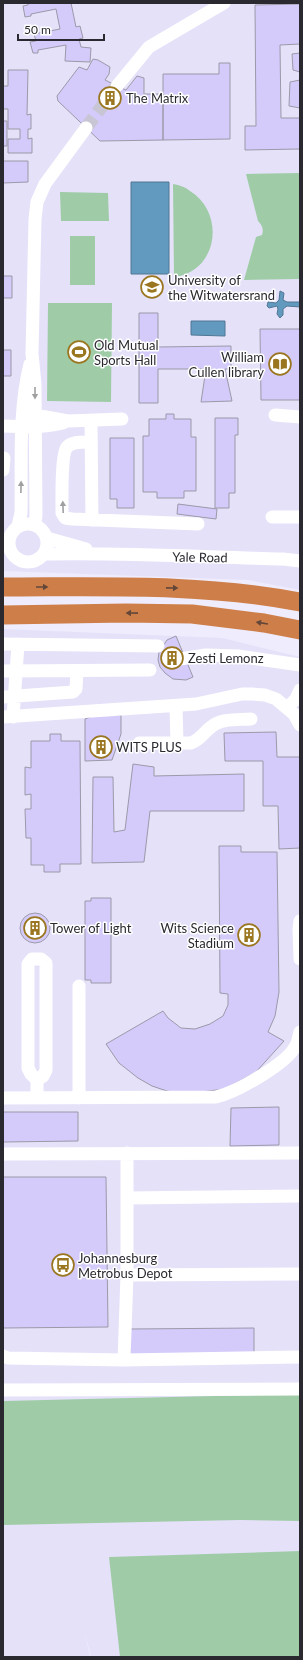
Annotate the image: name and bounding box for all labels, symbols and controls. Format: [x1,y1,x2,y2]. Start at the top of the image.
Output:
scale bar [18,16,104,42]
text: 50 m [24,22,51,37]
building icon: The Matrix [97,85,123,111]
place label: The Matrix [126,90,189,106]
place label: University of the Witwatersrand [168,272,275,303]
school or university icon: University of the Witwatersrand [139,274,165,300]
place label: Old Mutual Sports Hall [94,337,159,368]
sports icon: Old Mutual Sports Hall [66,339,92,365]
place label: William Cullen library [189,349,264,380]
library icon: William Cullen library [267,351,293,377]
one-way arrow [32,387,38,400]
one-way arrow [18,480,24,493]
one-way arrow [59,501,66,513]
street label: Yale Road [172,549,228,565]
one-way arrow [36,584,49,590]
one-way arrow [166,585,179,591]
one-way arrow [125,610,138,616]
one-way arrow [256,620,268,626]
building icon: Zesti Lemonz [159,645,185,671]
place label: Zesti Lemonz [188,650,264,666]
building icon: WITS PLUS [88,734,114,760]
place label: WITS PLUS [116,739,182,755]
building icon: Tower of Light [22,915,48,941]
place label: Tower of Light [50,920,132,936]
place label: Wits Science Stadium [160,920,234,951]
building icon: Wits Science Stadium [236,922,262,948]
place label: Johannesburg Metrobus Depot [78,1250,173,1281]
bus stop icon: Johannesburg Metrobus Depot [50,1252,76,1278]

